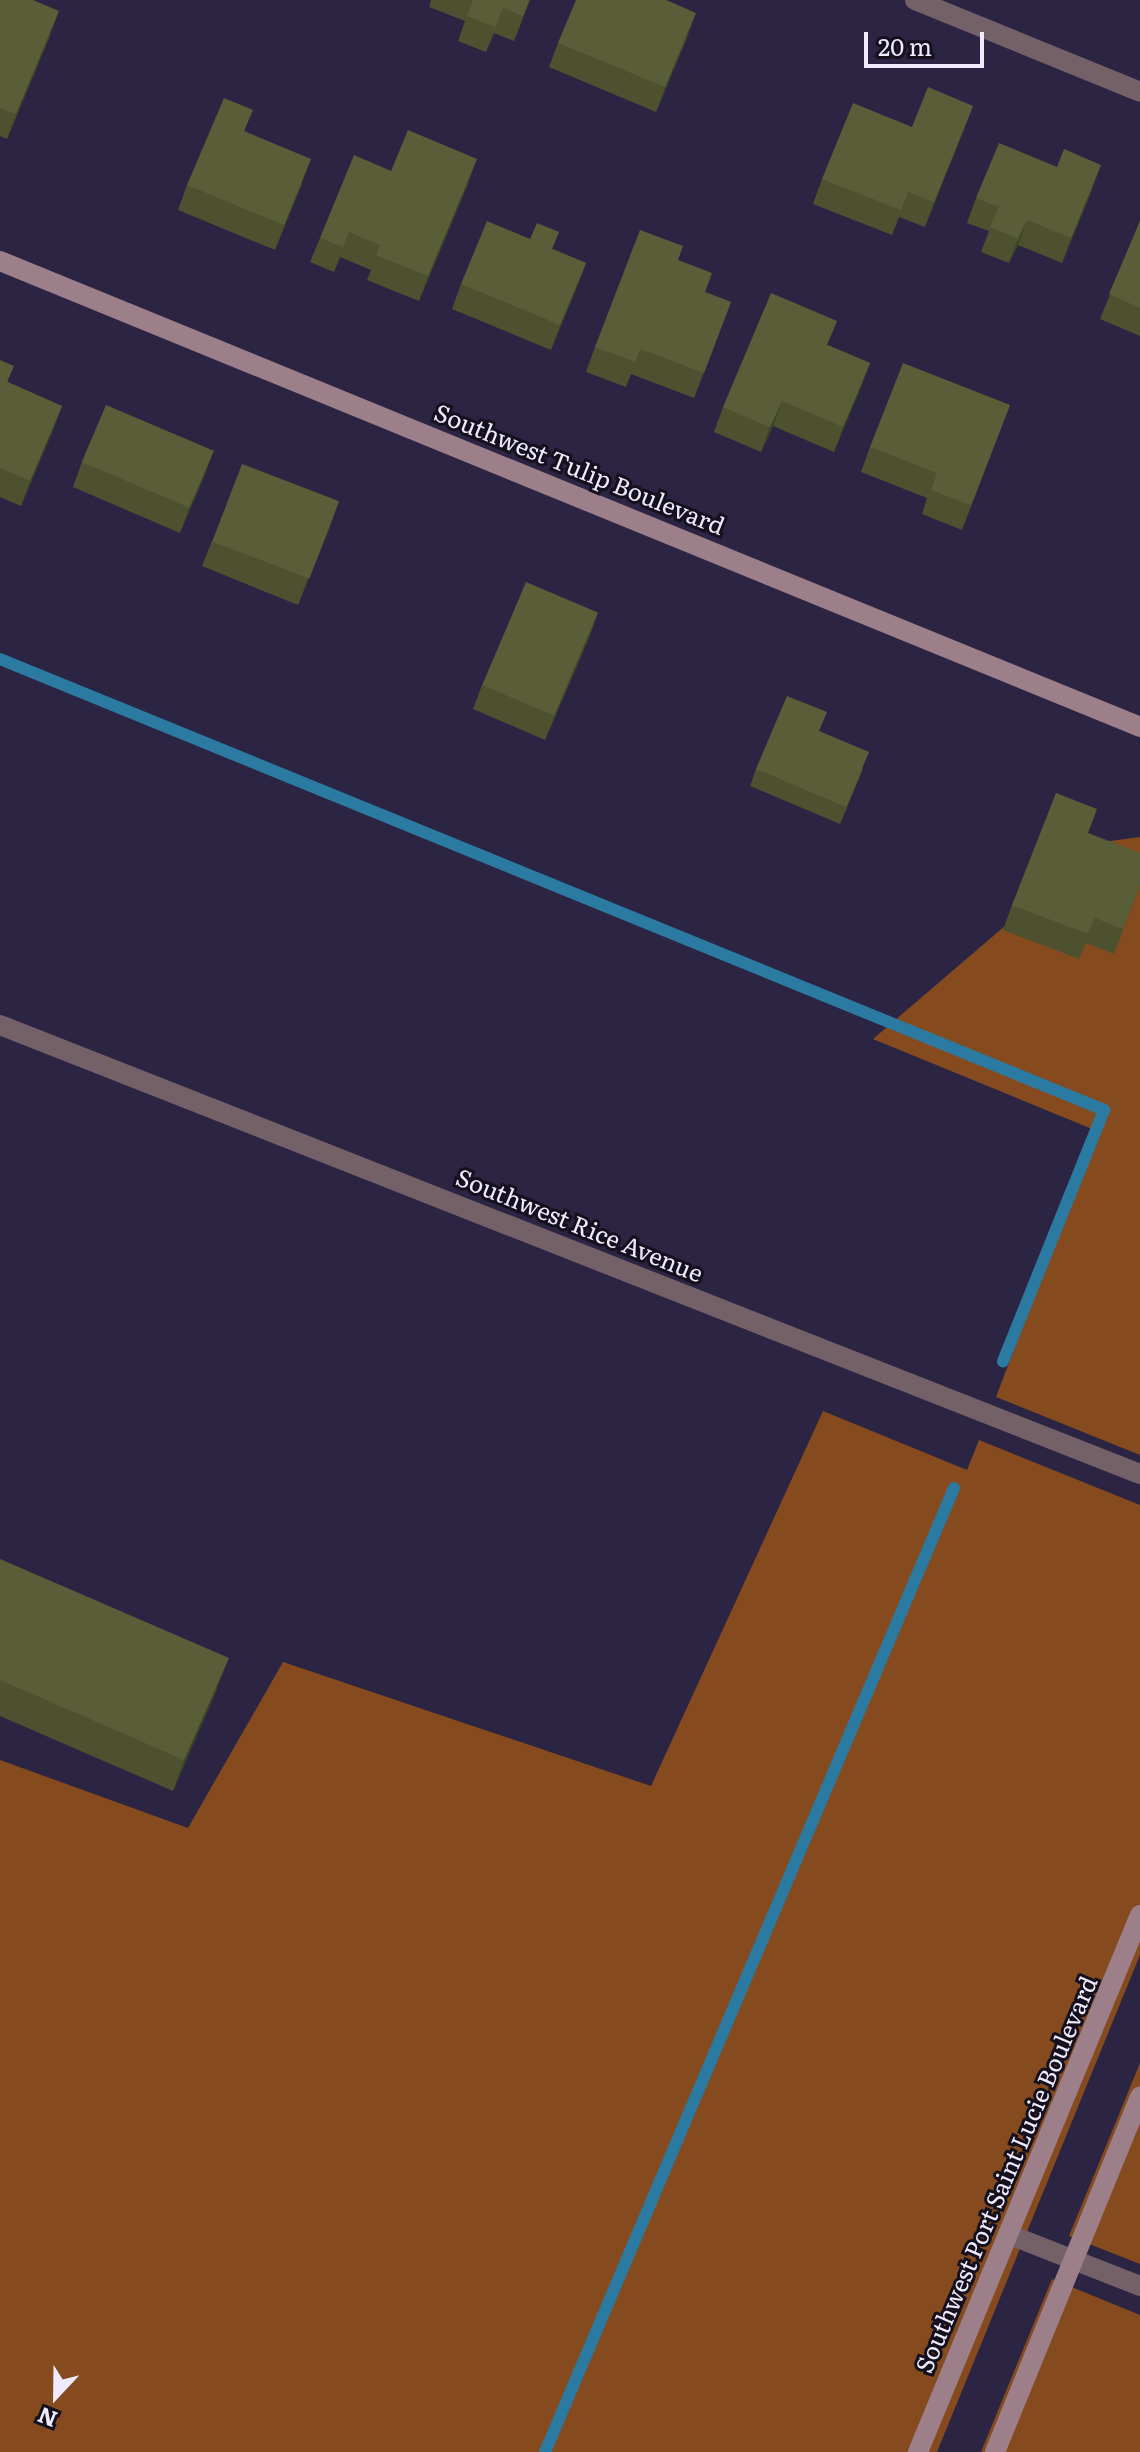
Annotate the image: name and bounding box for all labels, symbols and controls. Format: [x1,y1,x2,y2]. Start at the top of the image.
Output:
scale bar [868,16,988,66]
text: 20 m [878,28,932,63]
street label: Southwest Tulip Boulevard [431,397,729,539]
street label: Southwest Rice Avenue [452,1161,708,1287]
street label: Southwest Port Saint Lucie Boulevard [908,1971,1102,2377]
north arrow [16,2356,96,2436]
text: N [32,2400,62,2437]

